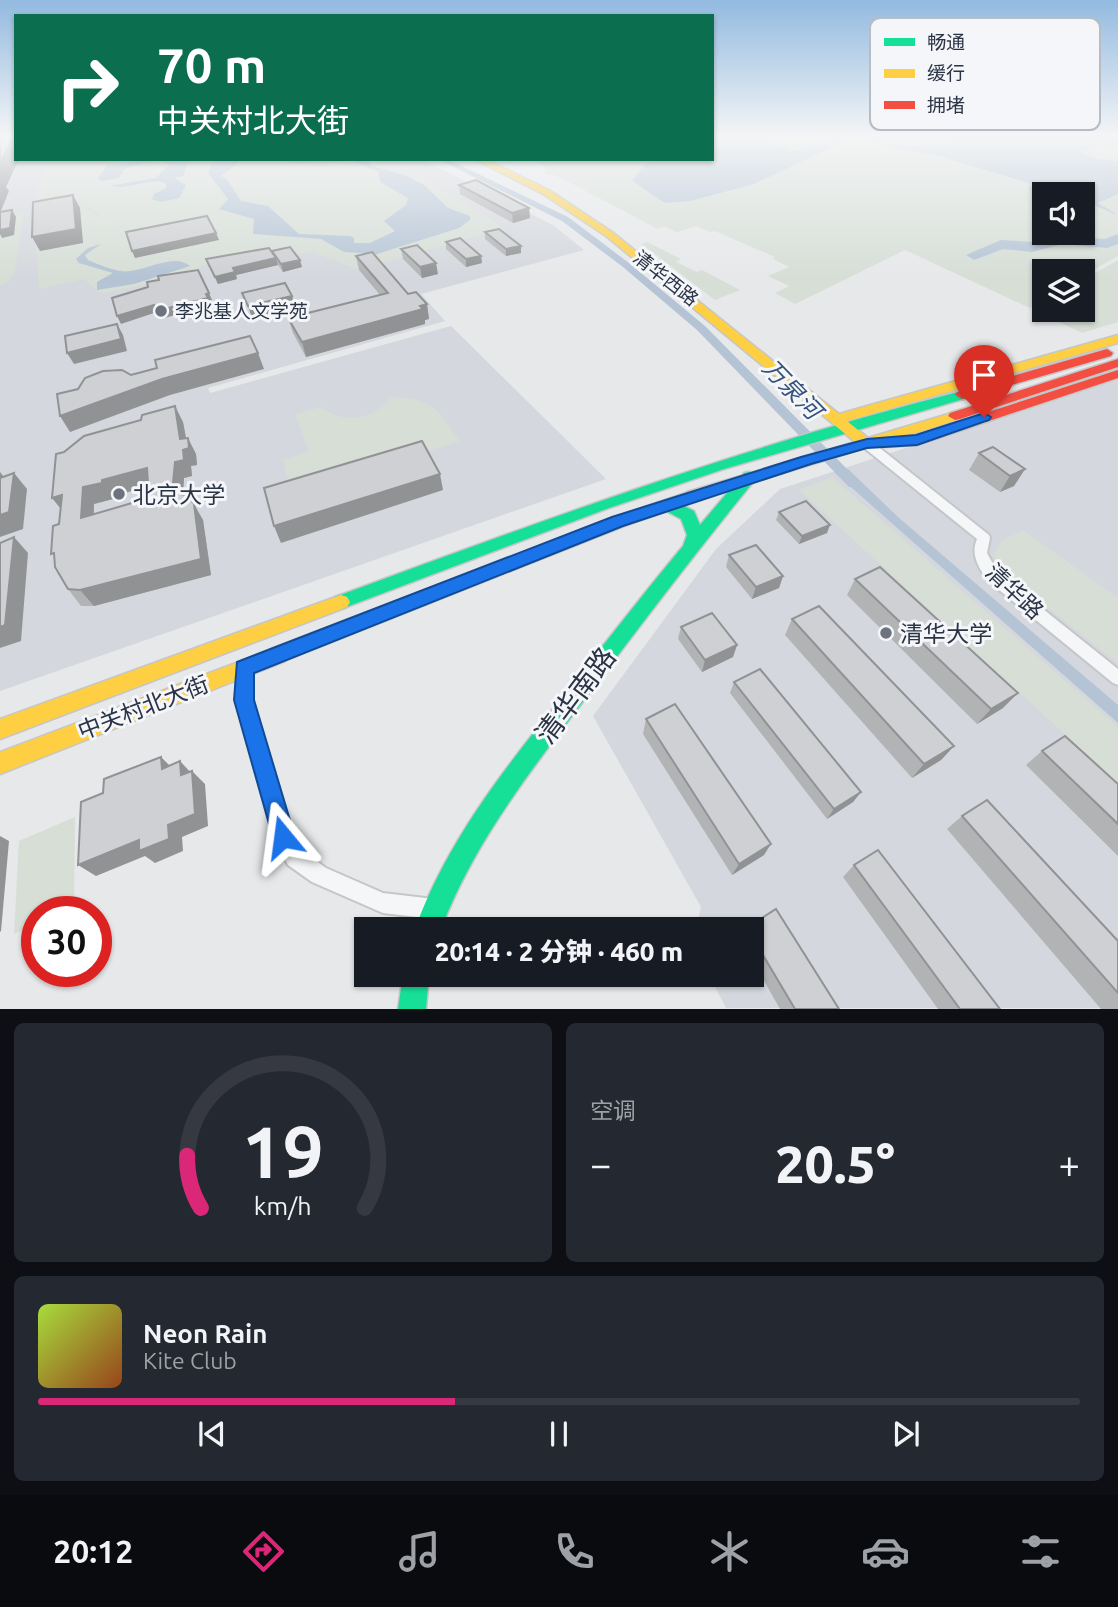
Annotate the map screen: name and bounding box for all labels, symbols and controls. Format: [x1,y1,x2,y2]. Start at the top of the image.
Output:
legend [870,18,1100,130]
text: 畅通 [927,31,965,53]
text: 70 m [157,37,266,92]
icon: right [42,42,133,133]
text: 缓行 [927,62,965,84]
text: 拥堵 [927,94,965,116]
text: 中关村北大街 [157,102,349,138]
map controls [1032,182,1095,322]
button: sound [1032,182,1095,245]
street label: 清华西路 [629,246,703,310]
button: layers [1032,259,1095,322]
place label: 李兆基人文学苑 [175,300,308,322]
marker: 李兆基人文学苑 [153,303,169,319]
pin [954,345,1014,417]
water label: 万泉河 [757,354,829,427]
icon: arrive [965,356,1003,394]
place label: 北京大学 [133,482,225,507]
marker: 北京大学 [111,486,127,502]
street label: 清华路 [981,558,1049,624]
place label: 清华大学 [900,621,992,646]
marker: 清华大学 [878,625,894,641]
street label: 清华南路 [529,641,621,749]
street label: 中关村北大街 [74,671,212,743]
position arrow [246,800,320,874]
speed limit sign: 30 [21,896,112,987]
text: 20:14 · 2 分钟 · 460 m [435,937,683,966]
text: 空调 [590,1098,636,1123]
text: 19 [242,1111,324,1193]
text: 20.5° [775,1135,895,1193]
text: − [590,1143,611,1185]
text: + [1059,1143,1080,1185]
text: km/h [254,1192,312,1220]
text: Neon Rain [143,1319,268,1348]
text: Kite Club [143,1348,237,1373]
icon: previous [193,1415,231,1453]
icon: pause [540,1415,578,1453]
icon: next [887,1415,925,1453]
icon: directions [239,1527,288,1576]
icon: music [395,1527,444,1576]
icon: phone [550,1527,599,1576]
icon: climate [705,1527,754,1576]
icon: car [861,1527,910,1576]
icon: filters [1016,1527,1065,1576]
text: 20:12 [53,1533,133,1569]

